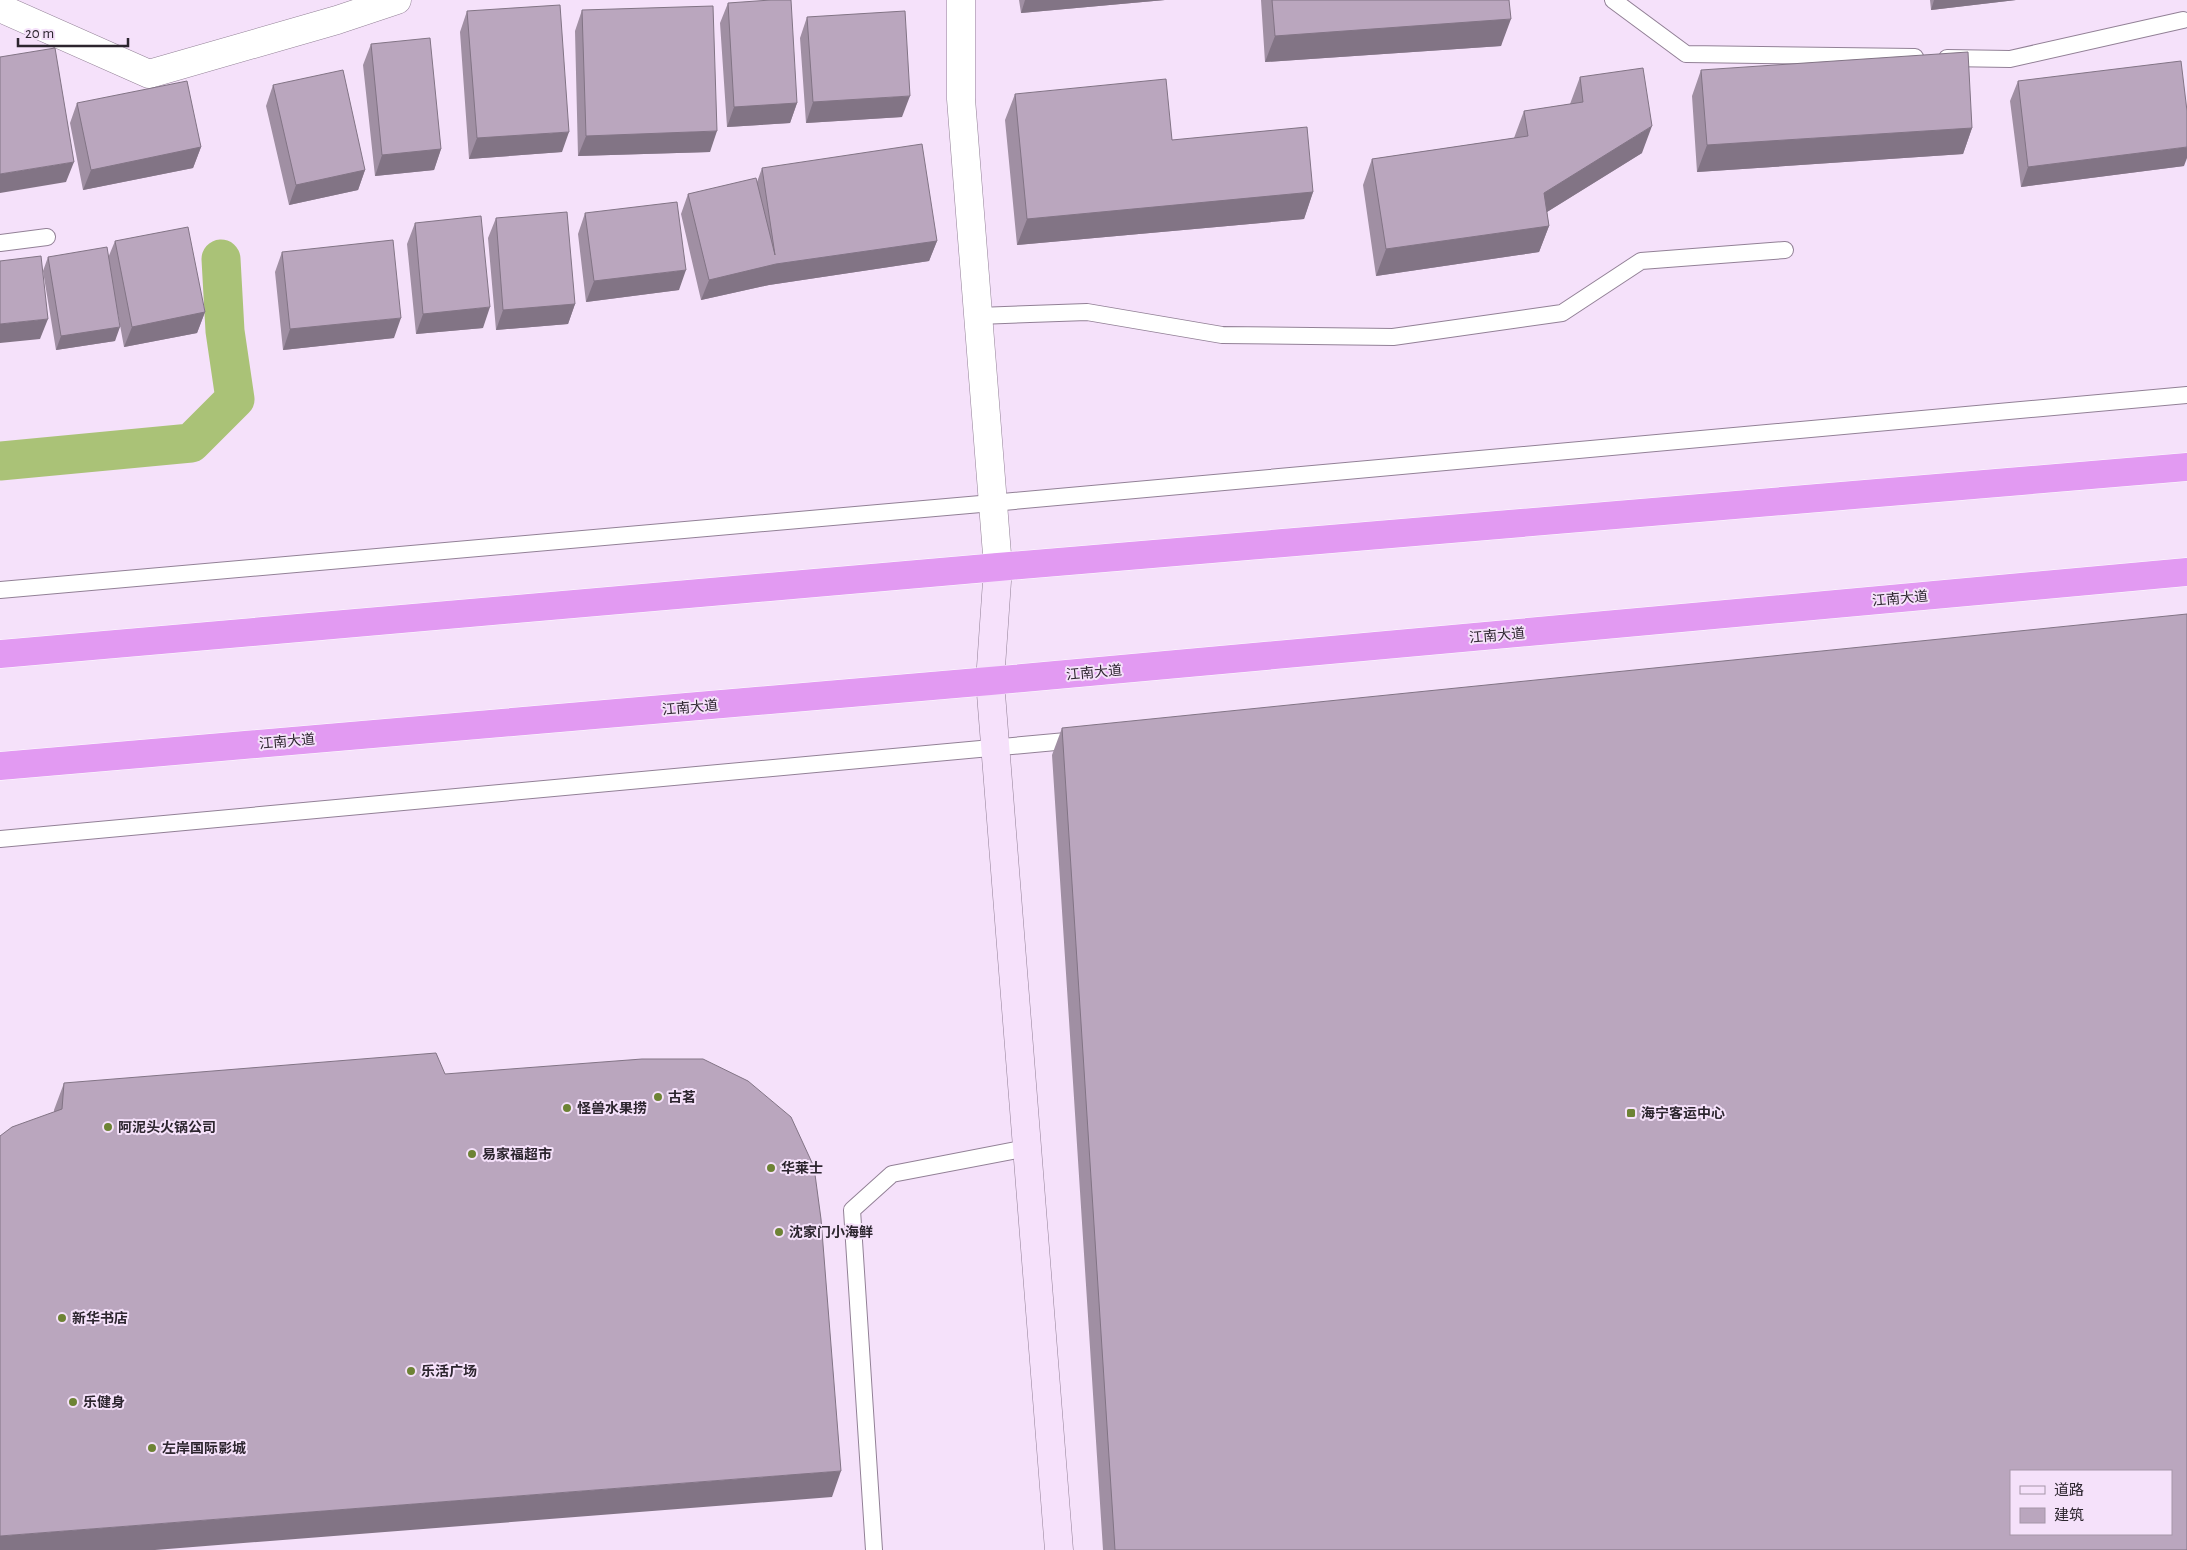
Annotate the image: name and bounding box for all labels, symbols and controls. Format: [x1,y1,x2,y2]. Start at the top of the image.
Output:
scale bar [18,15,128,47]
text: 20 m [25,26,54,41]
street label: 江南大道 [1871,589,1929,608]
street label: 江南大道 [1468,626,1526,645]
street label: 江南大道 [1065,663,1123,682]
street label: 江南大道 [661,698,719,717]
street label: 江南大道 [258,732,316,751]
place label: 古茗 [668,1090,696,1105]
marker: 古茗 [652,1091,664,1103]
place label: 怪兽水果捞 [577,1100,647,1116]
marker: 怪兽水果捞 [561,1102,573,1114]
place label: 海宁客运中心 [1641,1105,1725,1121]
marker: 海宁客运中心 [1625,1107,1637,1119]
place label: 阿泥头火锅公司 [118,1120,216,1135]
marker: 阿泥头火锅公司 [102,1121,114,1133]
place label: 易家福超市 [482,1146,552,1162]
marker: 易家福超市 [466,1148,478,1160]
place label: 华莱士 [781,1160,823,1176]
marker: 华莱士 [765,1162,777,1174]
place label: 沈家门小海鲜 [789,1224,873,1240]
marker: 沈家门小海鲜 [773,1226,785,1238]
place label: 新华书店 [72,1310,128,1326]
marker: 新华书店 [56,1312,68,1324]
place label: 乐活广场 [421,1363,477,1379]
marker: 乐活广场 [405,1365,417,1377]
place label: 乐健身 [83,1395,125,1410]
marker: 乐健身 [67,1396,79,1408]
place label: 左岸国际影城 [162,1440,246,1456]
marker: 左岸国际影城 [146,1442,158,1454]
legend [2010,1470,2172,1535]
text: 道路 [2054,1482,2084,1498]
text: 建筑 [2054,1507,2084,1523]

